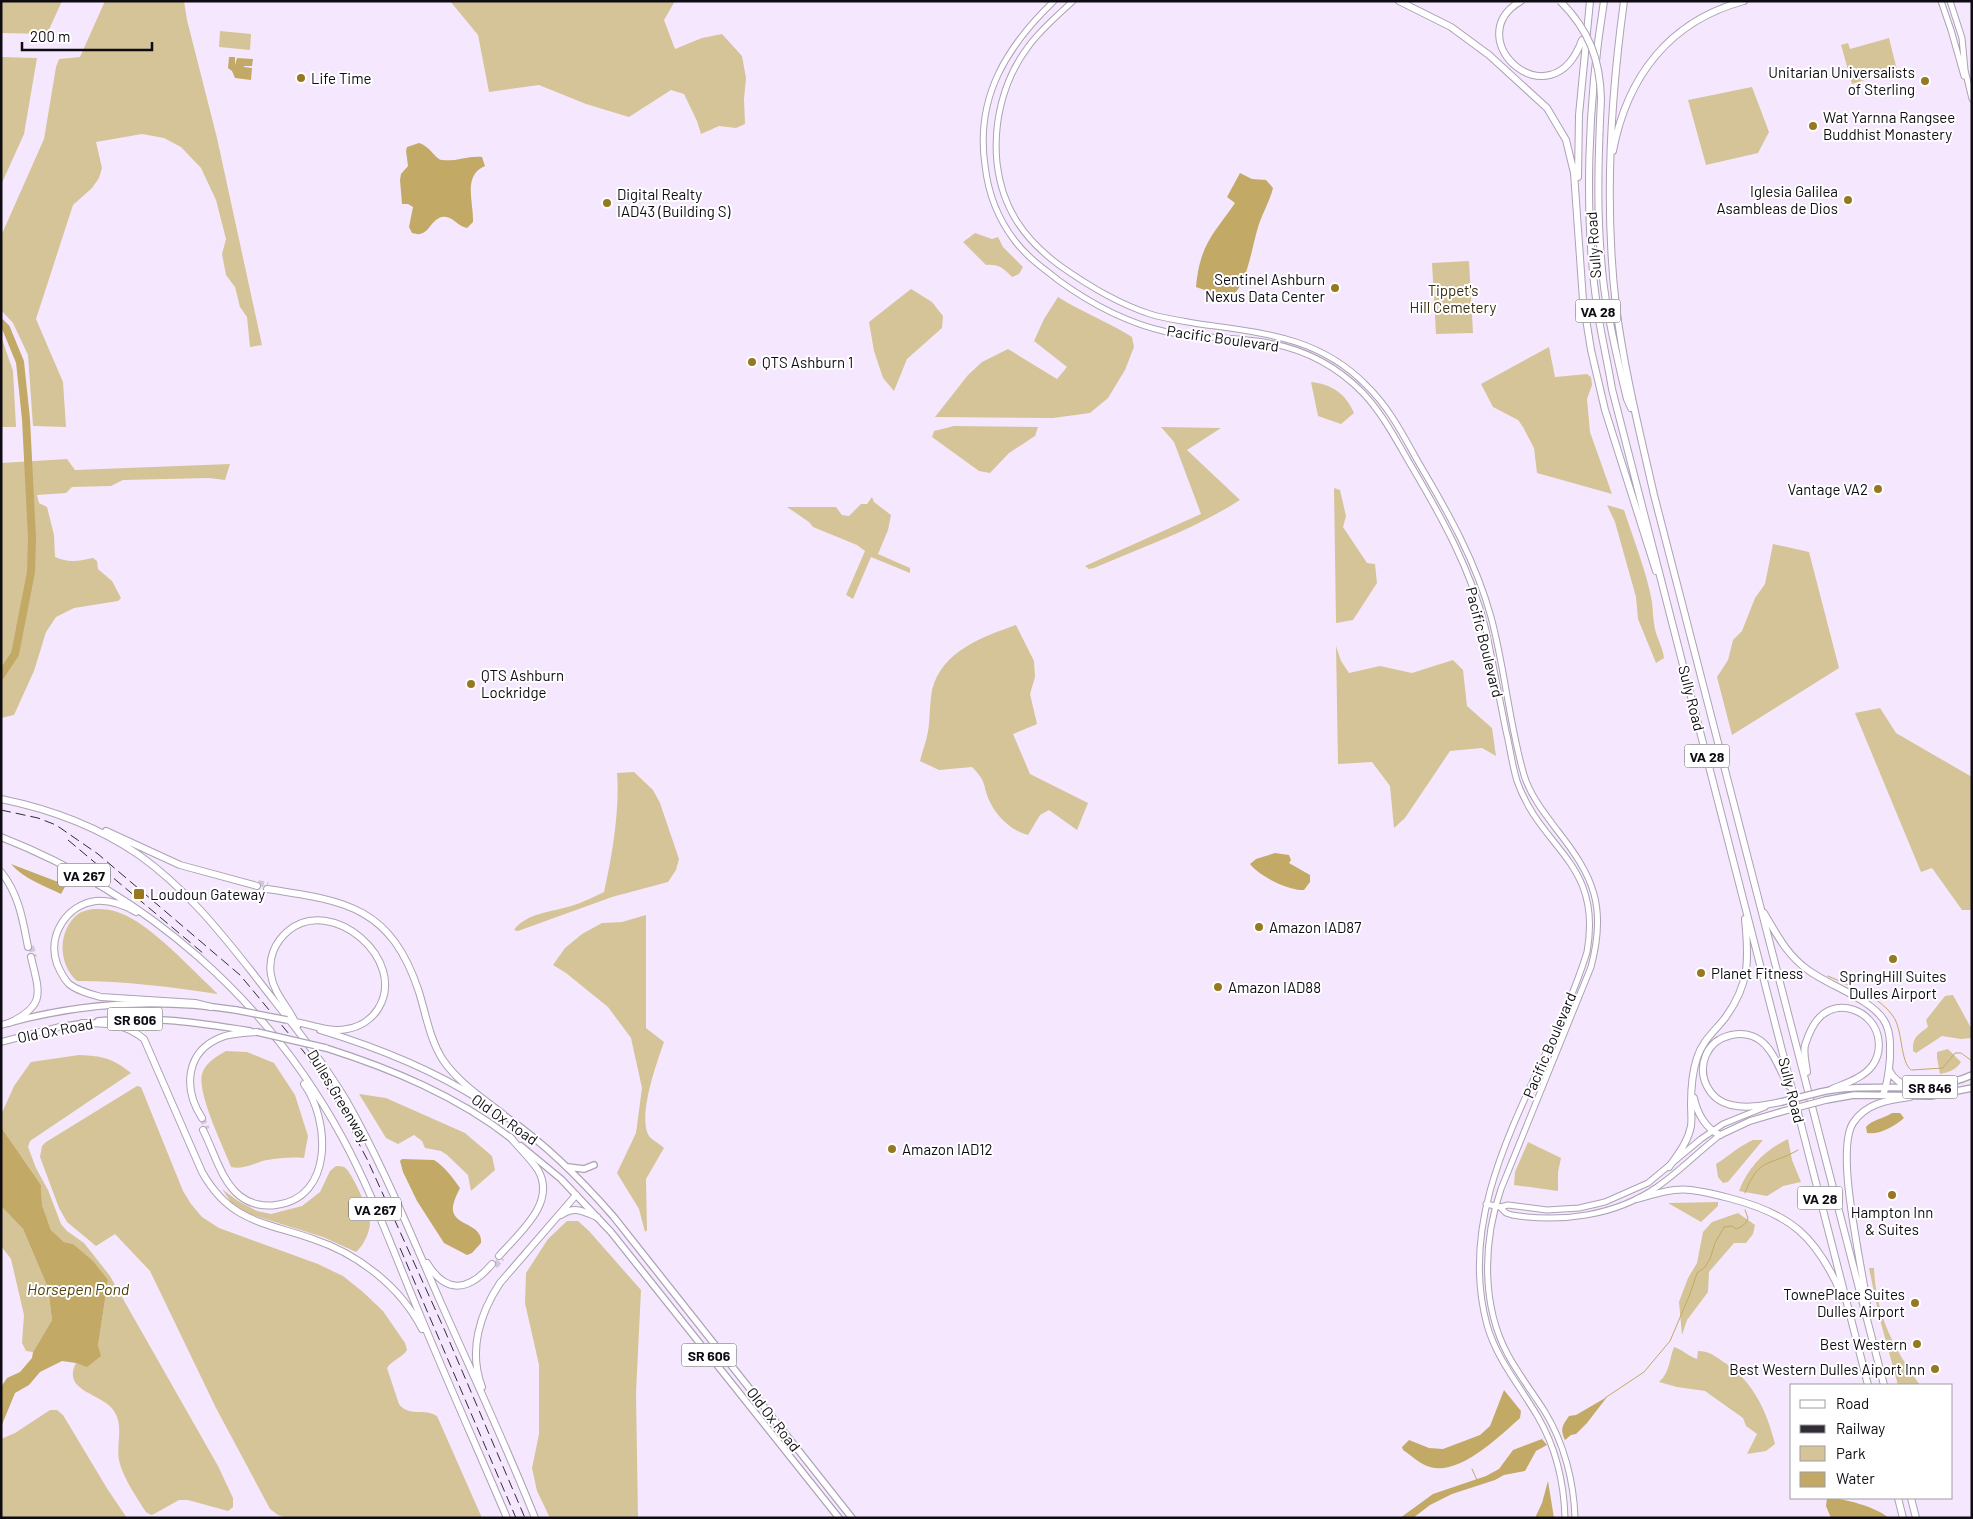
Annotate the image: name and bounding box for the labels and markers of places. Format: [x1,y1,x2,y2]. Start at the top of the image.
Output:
place label: Unitarian Universalists of Sterling [1768,63,1915,98]
place label: Life Time [311,69,371,87]
marker: Life Time [295,72,307,84]
marker: Unitarian Universalists of Sterling [1919,75,1931,87]
place label: Wat Yarnna Rangsee Buddhist Monastery [1823,108,1955,143]
marker: Wat Yarnna Rangsee Buddhist Monastery [1807,120,1819,132]
place label: Iglesia Galilea Asambleas de Dios [1717,182,1838,217]
place label: Digital Realty IAD43 (Building S) [617,185,731,220]
marker: Iglesia Galilea Asambleas de Dios [1842,194,1854,206]
marker: Digital Realty IAD43 (Building S) [601,197,613,209]
place label: Sentinel Ashburn Nexus Data Center [1205,270,1326,305]
marker: Sentinel Ashburn Nexus Data Center [1329,282,1341,294]
place label: QTS Ashburn 1 [762,353,853,371]
marker: QTS Ashburn 1 [746,356,758,368]
place label: Vantage VA2 [1787,480,1868,498]
marker: Vantage VA2 [1872,483,1884,495]
place label: QTS Ashburn Lockridge [481,666,564,701]
marker: QTS Ashburn Lockridge [465,678,477,690]
place label: Loudoun Gateway [150,885,265,903]
marker: Loudoun Gateway [132,887,146,901]
place label: Amazon IAD87 [1269,918,1361,936]
marker: Amazon IAD87 [1253,921,1265,933]
marker: SpringHill Suites Dulles Airport [1887,953,1899,965]
place label: Planet Fitness [1711,964,1803,982]
marker: Planet Fitness [1695,967,1707,979]
place label: SpringHill Suites Dulles Airport [1840,967,1946,1002]
place label: Amazon IAD88 [1228,978,1321,996]
marker: Amazon IAD88 [1212,981,1224,993]
place label: Amazon IAD12 [902,1140,993,1158]
marker: Amazon IAD12 [886,1143,898,1155]
marker: Hampton Inn & Suites [1886,1189,1898,1201]
place label: Hampton Inn & Suites [1851,1203,1933,1238]
place label: TownePlace Suites Dulles Airport [1783,1285,1905,1320]
marker: TownePlace Suites Dulles Airport [1909,1297,1921,1309]
place label: Best Western [1820,1335,1907,1353]
marker: Best Western [1911,1338,1923,1350]
place label: Best Western Dulles Aiport Inn [1729,1360,1925,1378]
marker: Best Western Dulles Aiport Inn [1929,1363,1941,1375]

